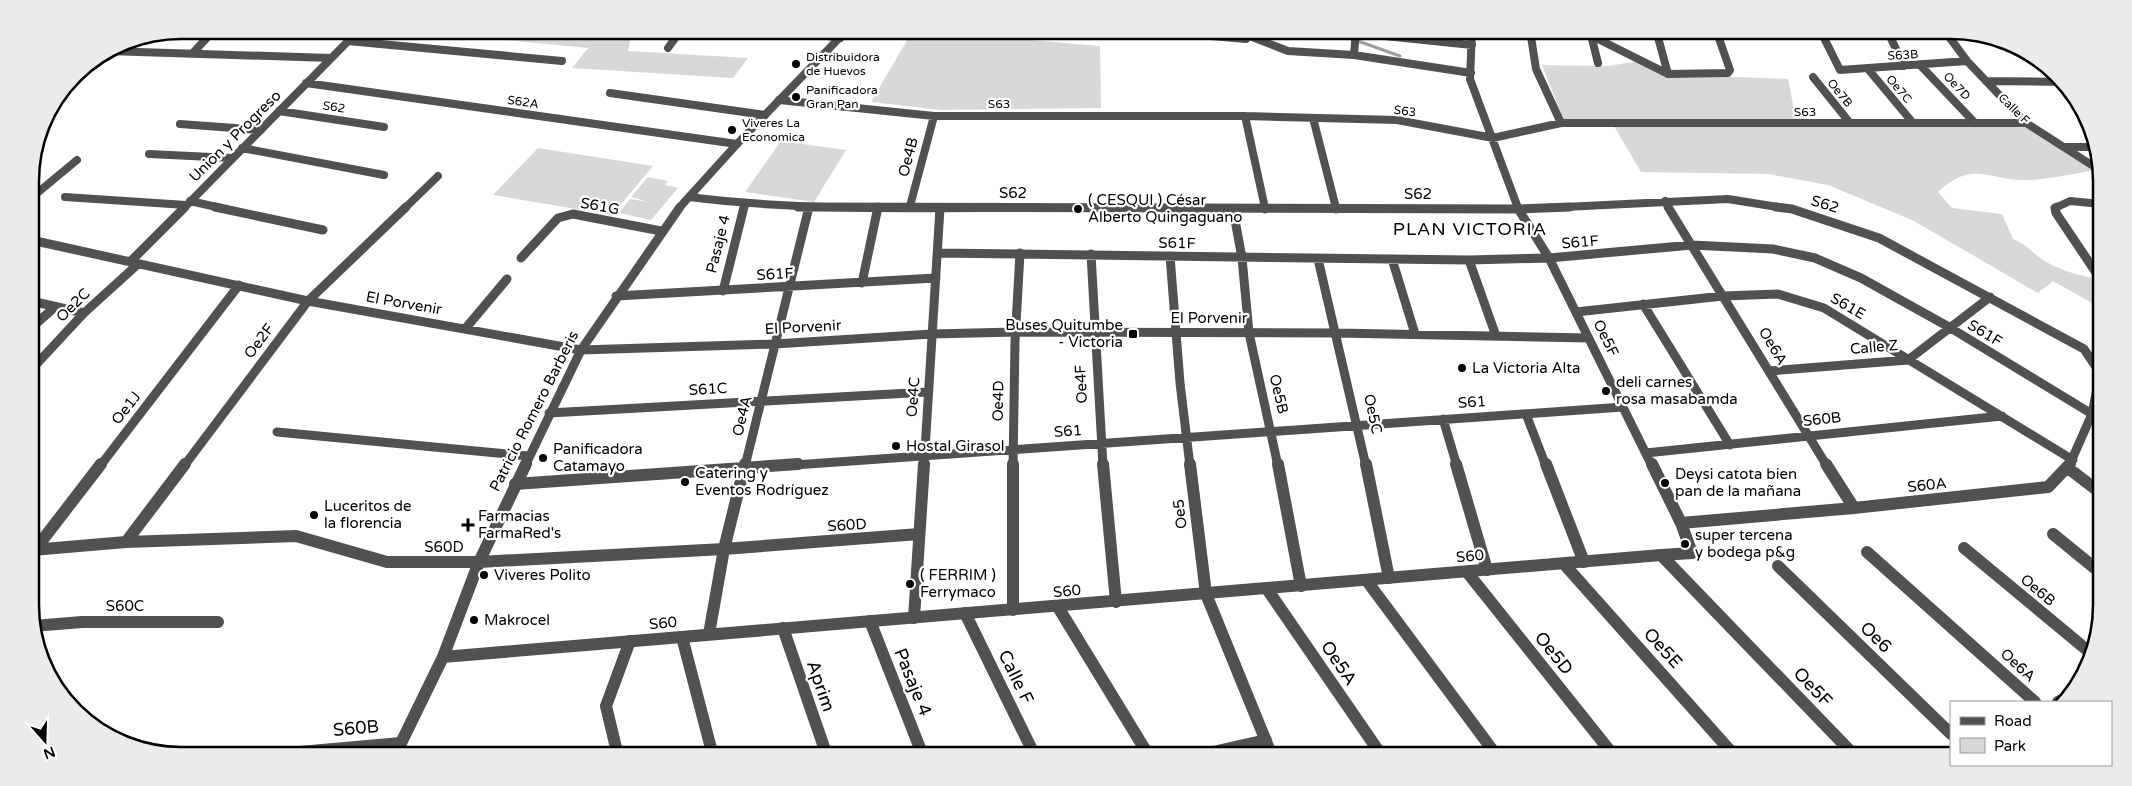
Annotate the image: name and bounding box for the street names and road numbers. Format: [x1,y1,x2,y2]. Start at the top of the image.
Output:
street label: S63B [1887,47,1919,63]
street label: Oe7D [1941,69,1973,103]
street label: Oe7C [1883,72,1915,106]
street label: Oe7B [1824,76,1856,110]
street label: Union y Progreso [185,86,285,186]
street label: Calle F [1995,91,2033,127]
street label: S62A [506,93,540,111]
street label: S63 [988,97,1010,111]
street label: S62 [322,98,346,116]
street label: S63 [1393,103,1417,119]
street label: S63 [1794,105,1816,119]
street label: Oe4B [894,135,922,179]
street label: S62 [999,184,1027,202]
street label: S62 [1404,185,1432,203]
street label: S62 [1809,191,1841,217]
street label: S61G [579,194,621,218]
street label: Pasaje 4 [702,213,734,275]
street label: S61F [1561,231,1599,253]
street label: S61F [1158,234,1196,252]
street label: S61F [756,264,794,284]
street label: Oe2C [52,284,94,326]
street label: El Porvenir [365,287,444,319]
street label: S61E [1827,289,1869,323]
street label: El Porvenir [1171,309,1248,327]
street label: El Porvenir [764,316,842,338]
street label: S61F [1964,316,2006,350]
street label: Oe5F [1589,317,1623,359]
street label: Oe2F [240,320,278,362]
street label: Oe6A [1755,324,1791,368]
street label: Patricio Romero Barberis [486,328,582,494]
street label: Calle Z [1849,336,1899,358]
street label: Oe4F [1071,364,1091,404]
street label: Oe5B [1266,372,1292,416]
street label: Oe4C [903,376,923,418]
street label: S61C [688,379,728,399]
street label: Oe4D [989,380,1007,422]
street label: Oe1J [108,388,144,428]
street label: Oe5C [1360,392,1386,436]
street label: S61 [1457,392,1487,412]
street label: Oe4A [728,394,756,438]
street label: S60B [1802,408,1842,430]
street label: S61 [1053,421,1083,441]
street label: S60A [1907,474,1947,496]
street label: Oe5 [1169,498,1191,530]
street label: S60D [827,515,867,535]
street label: S60D [424,538,464,556]
street label: S60 [1455,546,1485,566]
street label: Oe6B [2017,570,2059,610]
street label: S60 [1052,581,1082,601]
street label: S60C [106,597,144,615]
street label: S60 [648,613,678,633]
street label: Oe6 [1855,617,1897,657]
street label: Oe5E [1639,623,1687,673]
street label: Oe5D [1530,627,1578,679]
street label: Oe5A [1316,636,1362,690]
street label: Pasaje 4 [889,645,937,719]
street label: Oe6A [1997,645,2039,685]
street label: Calle F [994,646,1038,708]
street label: Aprim [802,658,840,714]
street label: Oe5F [1789,663,1837,711]
street label: S60B [332,715,380,741]

